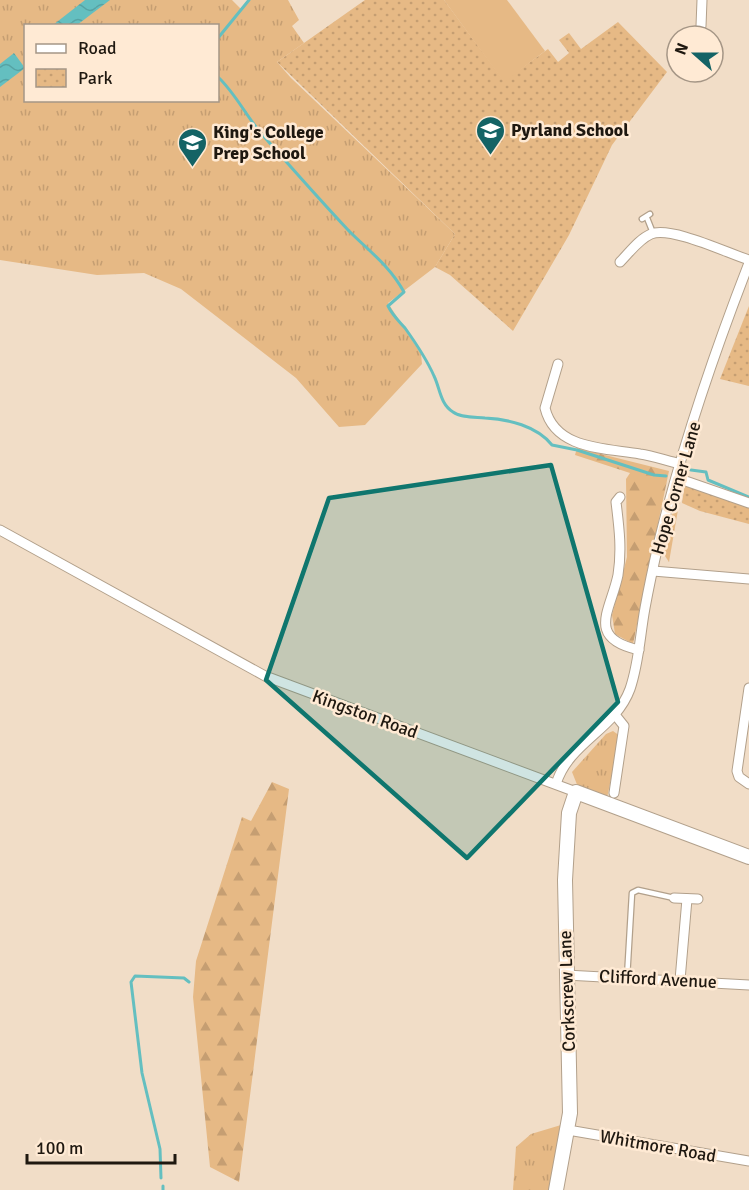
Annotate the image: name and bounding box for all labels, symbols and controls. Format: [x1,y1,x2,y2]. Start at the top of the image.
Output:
legend [24,24,219,102]
north arrow [665,24,725,84]
text: Road [78,37,117,59]
text: N [671,40,693,58]
text: Park [78,67,113,89]
school or university icon: Pyrland School [474,114,506,156]
place label: Pyrland School [511,119,629,141]
place label: King's College Prep School [213,121,324,164]
school or university icon: King's College Prep School [176,126,208,168]
street label: Hope Corner Lane [647,419,705,557]
street label: Kingston Road [309,685,421,743]
street label: Corkscrew Lane [554,930,580,1052]
street label: Clifford Avenue [599,965,717,993]
street label: Whitmore Road [598,1125,718,1167]
scale bar [27,1127,176,1165]
text: 100 m [36,1137,83,1159]

